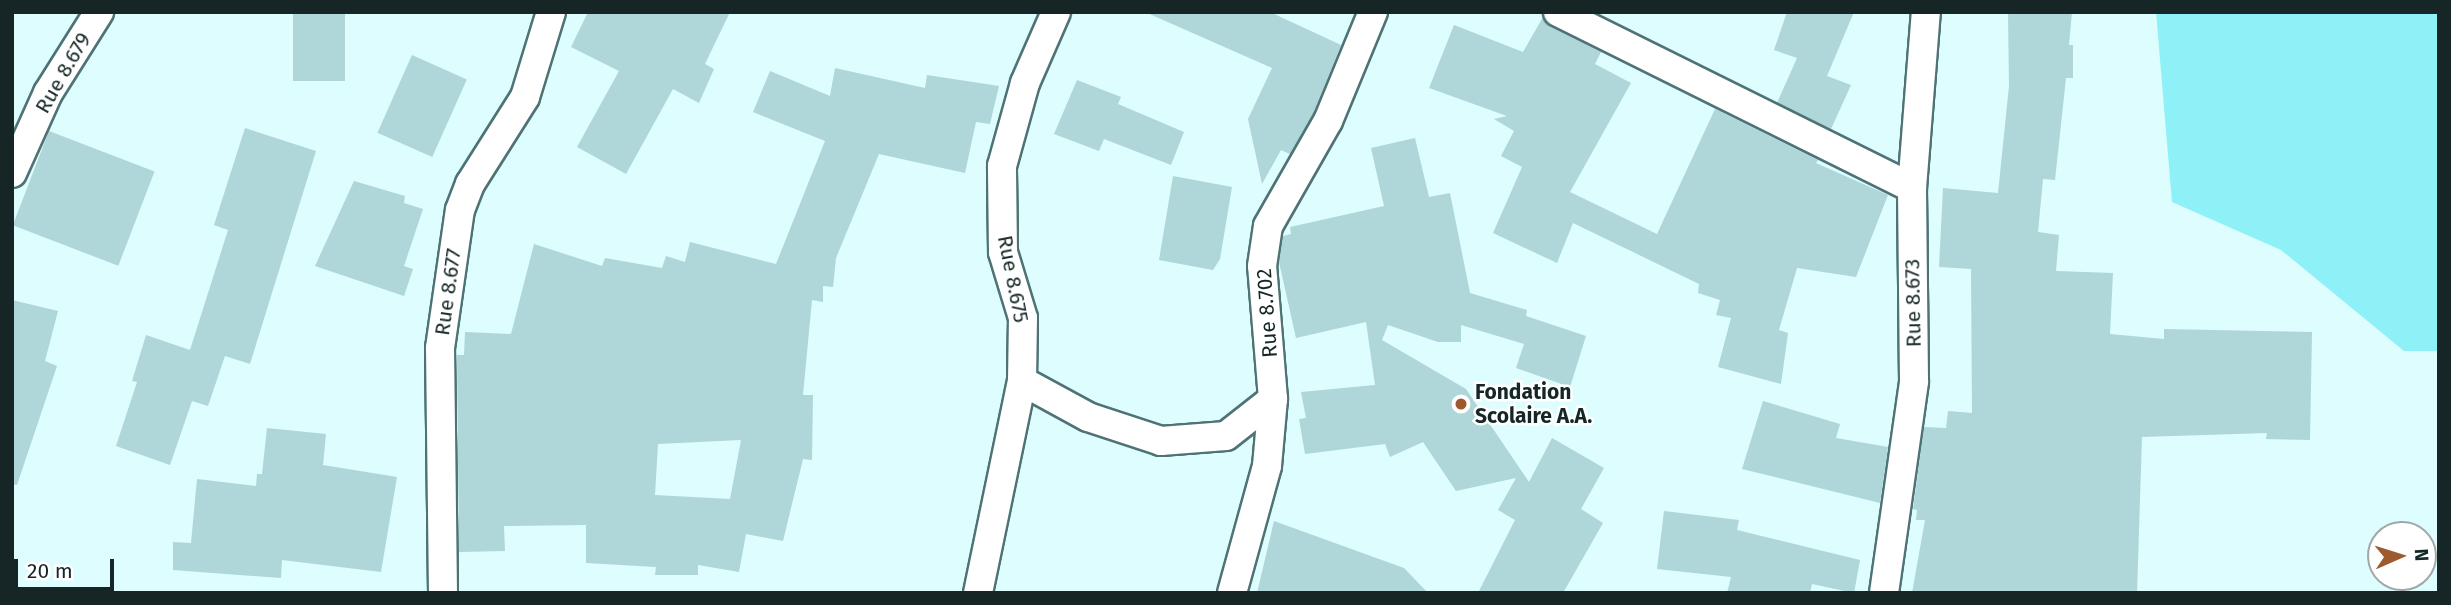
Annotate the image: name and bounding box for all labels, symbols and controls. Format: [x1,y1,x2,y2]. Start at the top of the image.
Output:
street label: Rue 8.679 [30,28,96,118]
street label: Rue 8.675 [992,233,1034,325]
street label: Rue 8.677 [429,247,467,337]
street label: Rue 8.673 [1900,258,1926,348]
street label: Rue 8.702 [1251,267,1283,359]
place label: Fondation Scolaire A.A. [1475,379,1592,429]
marker: Fondation Scolaire A.A. [1453,396,1469,412]
north arrow [2367,521,2437,591]
scale bar [18,546,117,590]
text: N [2410,548,2433,562]
text: 20 m [27,558,73,584]

